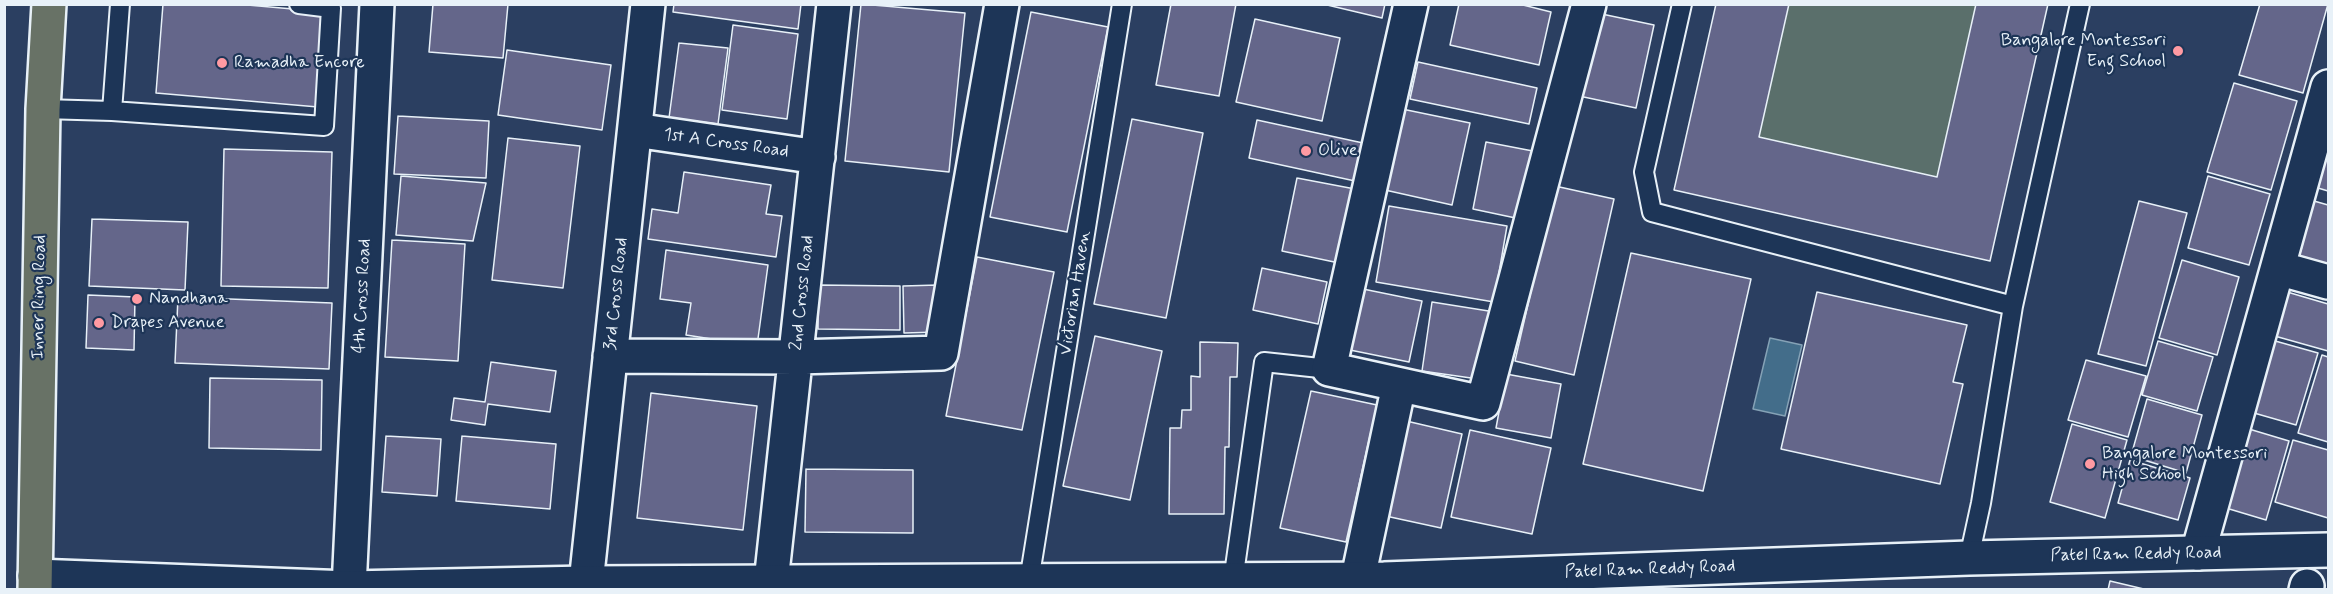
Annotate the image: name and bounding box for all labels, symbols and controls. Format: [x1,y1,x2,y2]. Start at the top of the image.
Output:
place label: Bangalore Montessori Eng School [2001,30,2166,72]
marker: Bangalore Montessori Eng School [2171,44,2185,58]
place label: Ramadha Encore [234,52,365,74]
marker: Ramadha Encore [215,56,229,70]
street label: 1st A Cross Road [662,125,790,163]
place label: Olive [1318,140,1357,162]
marker: Olive [1299,144,1313,158]
street label: Victorian Haven [1055,229,1097,357]
street label: 2nd Cross Road [786,234,820,352]
street label: Inner Ring Road [28,235,52,359]
street label: 3rd Cross Road [600,237,634,351]
street label: 4th Cross Road [349,238,377,354]
place label: Nandhana [149,288,228,310]
marker: Nandhana [130,292,144,306]
place label: Drapes Avenue [111,312,225,334]
marker: Drapes Avenue [92,316,106,330]
place label: Bangalore Montessori High School [2102,443,2267,486]
marker: Bangalore Montessori High School [2083,457,2097,471]
street label: Patel Ram Reddy Road [2050,543,2222,567]
street label: Patel Ram Reddy Road [1564,556,1736,584]

